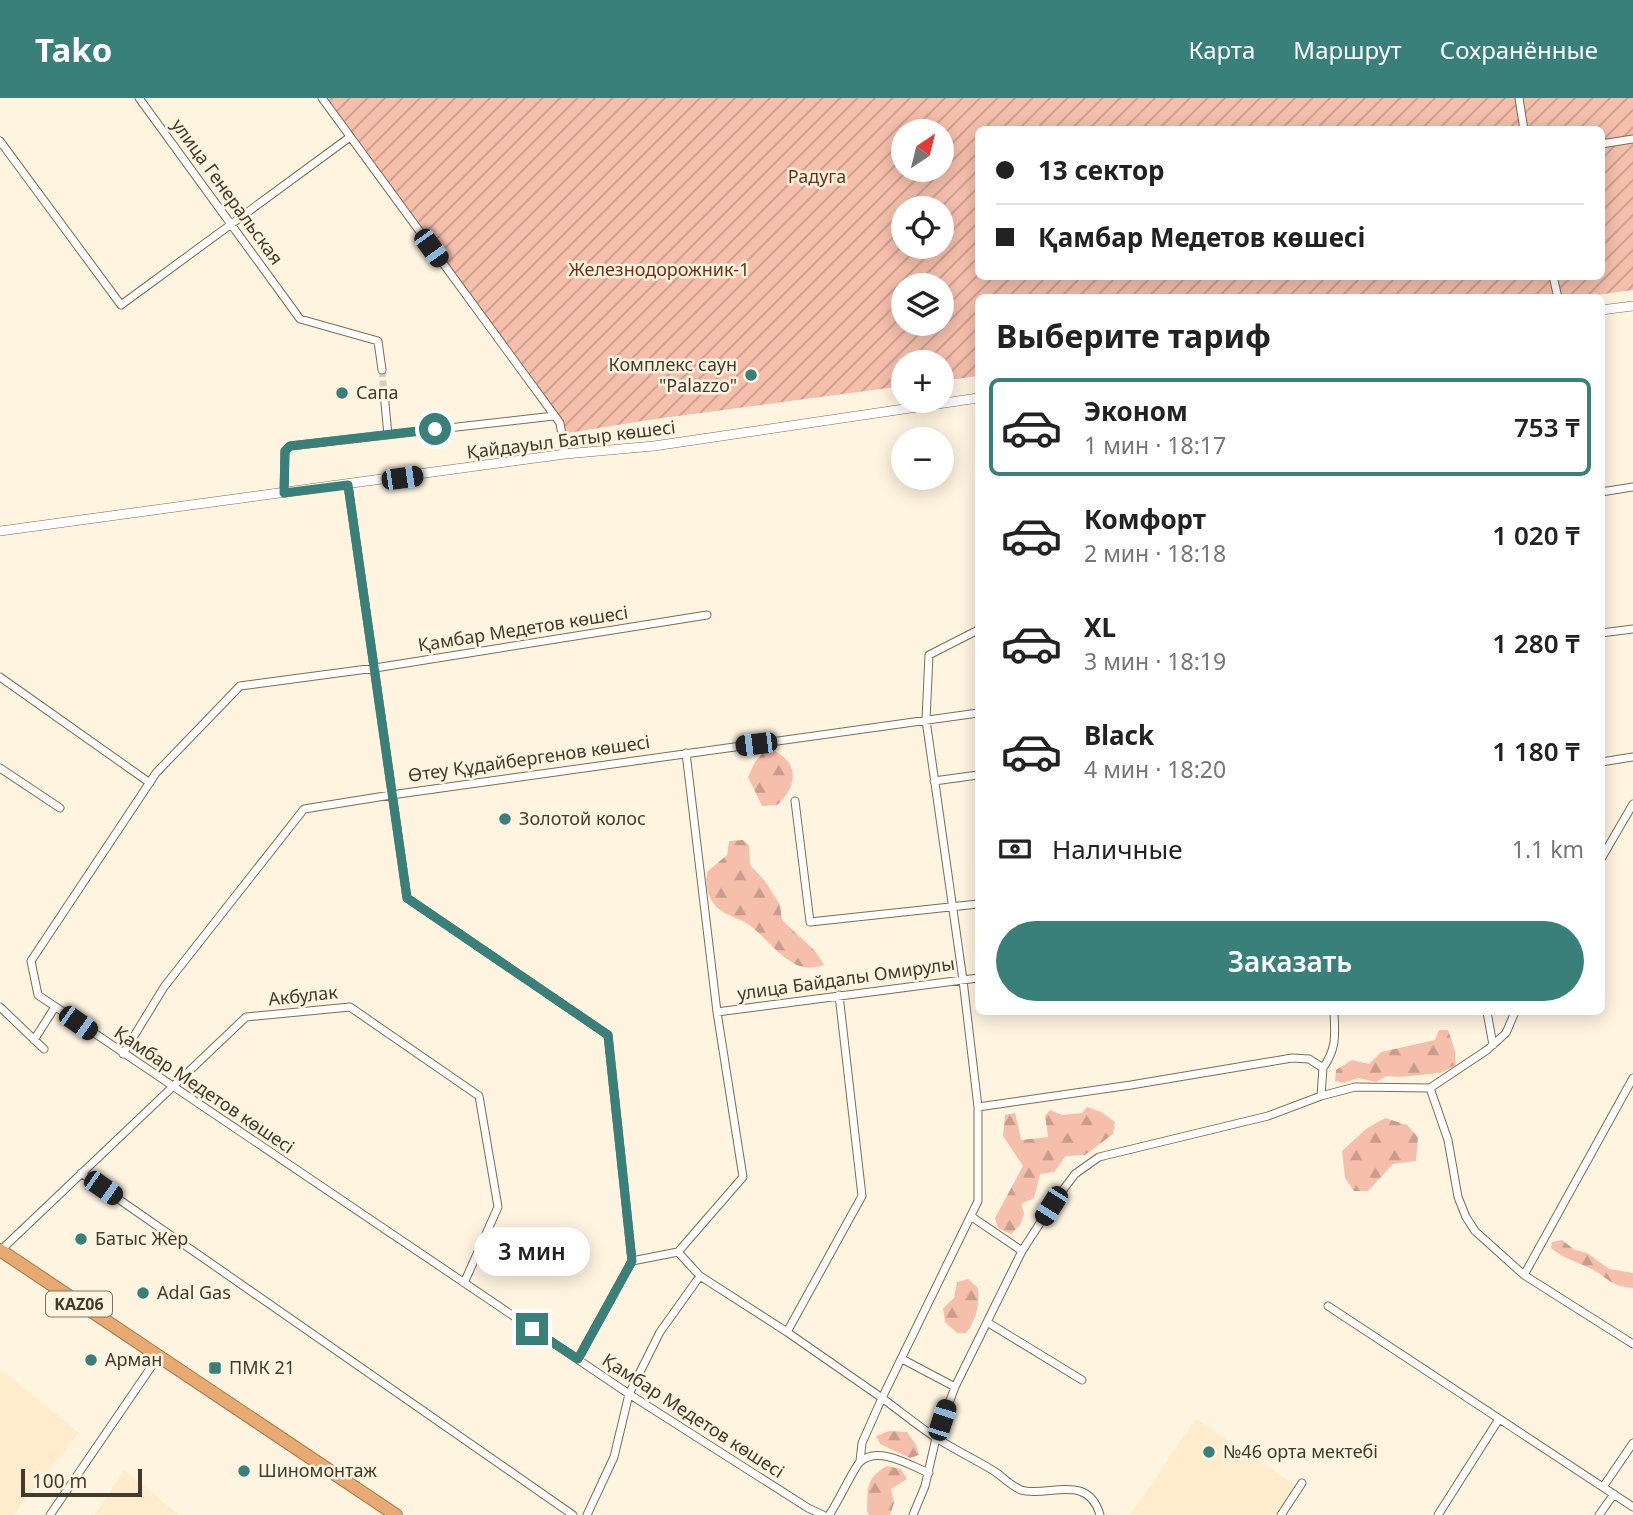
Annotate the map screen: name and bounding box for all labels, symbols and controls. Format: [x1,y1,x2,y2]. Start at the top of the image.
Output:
text: Tako [35,27,112,72]
text: Карта [1188,33,1255,66]
text: Маршрут [1293,33,1402,66]
text: Сохранённые [1440,33,1598,66]
street label: улица Генеральская [167,114,289,269]
north arrow [891,119,954,182]
map controls [891,119,954,490]
text: 13 сектор [1038,152,1165,188]
park label: Радуга [788,164,846,188]
button: locate [891,196,954,259]
text: Қамбар Медетов көшесі [1038,219,1365,255]
car [411,225,452,271]
park label: Железнодорожник-1 [569,257,749,281]
button: layers [891,273,954,336]
text: Выберите тариф [996,314,1271,357]
button: + [891,350,954,413]
place label: Комплекс саун "Palazzo" [609,352,737,397]
marker: Комплекс саун "Palazzo" [743,367,759,383]
place label: Сапа [356,380,398,404]
marker: Сапа [334,385,350,401]
text: Эконом [1084,393,1188,429]
icon: car [1000,396,1063,459]
text: 753 ₸ [1514,409,1580,445]
route start [419,413,451,445]
street label: Қайдауыл Батыр көшесі [465,414,677,464]
button: − [891,427,954,490]
text: 1 мин · 18:17 [1084,429,1226,461]
car [380,465,425,491]
text: Комфорт [1084,501,1206,537]
icon: car [1000,504,1063,567]
text: 1 020 ₸ [1492,517,1580,553]
text: 2 мин · 18:18 [1084,537,1226,569]
street label: Қамбар Медетов көшесі [416,600,630,656]
text: XL [1084,609,1116,645]
icon: car [1000,612,1063,675]
text: 1 280 ₸ [1492,625,1580,661]
text: 3 мин · 18:19 [1084,645,1226,677]
text: Black [1084,717,1154,753]
icon: car [1000,720,1063,783]
street label: Өтеу Құдайбергенов көшесі [406,729,651,787]
car [734,731,779,757]
text: 1 180 ₸ [1492,733,1580,769]
text: 4 мин · 18:20 [1084,753,1226,785]
place label: Золотой колос [519,806,646,830]
marker: Золотой колос [497,811,513,827]
icon: cash [996,830,1034,868]
text: Наличные [1052,831,1183,867]
text: 1.1 km [1512,833,1584,865]
button: Заказать [996,921,1584,1001]
street label: улица Байдалы Омирулы [736,951,956,1005]
street label: Акбулак [267,979,339,1011]
car [55,1002,102,1044]
street label: Қамбар Медетов көшесі [110,1020,299,1158]
car [80,1167,127,1209]
car [1031,1183,1072,1229]
place label: Батыс Жер [95,1226,188,1250]
callout: 3 мин [474,1228,590,1276]
marker: Батыс Жер [73,1231,89,1247]
text: 3 мин [498,1235,566,1267]
place label: Adal Gas [157,1280,231,1304]
marker: Adal Gas [135,1285,151,1301]
road number: KАZ06 [46,1292,112,1316]
route end [516,1313,548,1345]
place label: Арман [105,1347,162,1371]
street label: Қамбар Медетов көшесі [598,1347,789,1483]
marker: Арман [83,1352,99,1368]
place label: ПМК 21 [229,1355,295,1379]
marker: ПМК 21 [207,1360,223,1376]
car [926,1397,959,1443]
place label: №46 орта мектебі [1223,1439,1378,1463]
marker: №46 орта мектебі [1201,1444,1217,1460]
place label: Шиномонтаж [258,1458,377,1482]
marker: Шиномонтаж [236,1463,252,1479]
scale bar [21,1466,142,1498]
text: 100 m [32,1468,87,1494]

